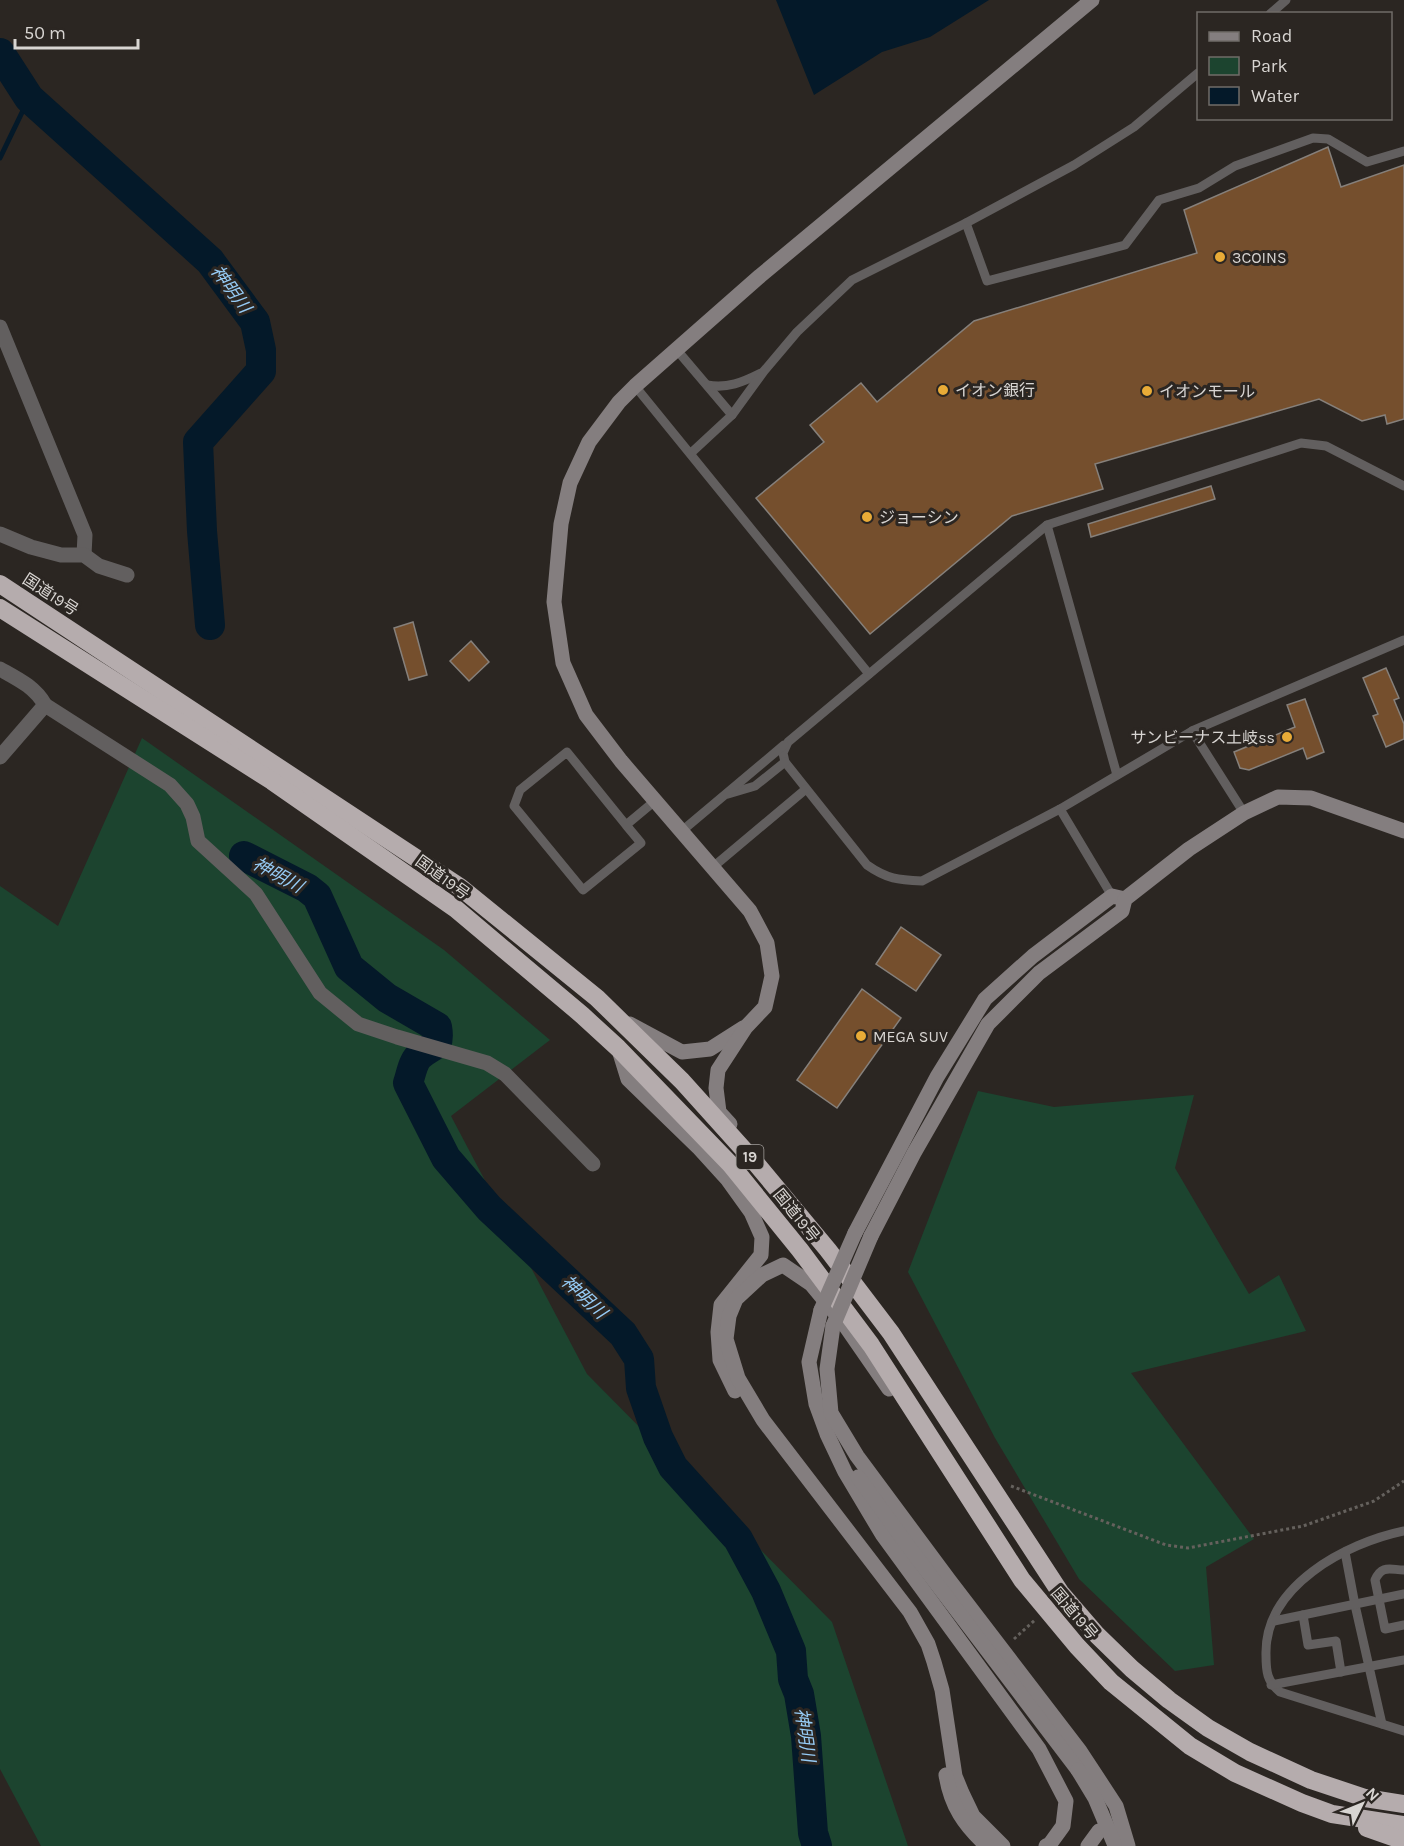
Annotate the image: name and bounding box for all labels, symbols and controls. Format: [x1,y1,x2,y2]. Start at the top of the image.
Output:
scale bar [15,12,138,50]
legend [1197,12,1392,120]
text: 50 m [24,22,66,44]
text: Road [1251,25,1292,47]
text: Park [1251,55,1288,77]
text: Water [1251,85,1299,107]
place label: 3COINS [1232,248,1287,267]
marker: 3COINS [1213,250,1227,264]
water label: 神明川 [206,261,257,319]
place label: イオン銀行 [955,381,1035,400]
place label: イオンモール [1159,382,1255,401]
marker: イオン銀行 [936,383,950,397]
marker: イオンモール [1140,384,1154,398]
place label: ジョーシン [879,508,959,527]
marker: ジョーシン [860,510,874,524]
street label: 国道19号 [19,569,82,619]
place label: サンビーナス土岐ss [1130,728,1275,747]
marker: サンビーナス土岐ss [1280,730,1294,744]
street label: 国道19号 [412,851,474,903]
water label: 神明川 [249,852,309,899]
place label: MEGA SUV [873,1027,948,1046]
marker: MEGA SUV [854,1029,868,1043]
road number: 19 [736,1145,764,1169]
street label: 国道19号 [770,1185,824,1246]
water label: 神明川 [557,1271,613,1325]
street label: 国道19号 [1047,1583,1102,1643]
water label: 神明川 [790,1707,820,1765]
north arrow [1332,1774,1392,1834]
text: N [1362,1783,1383,1805]

